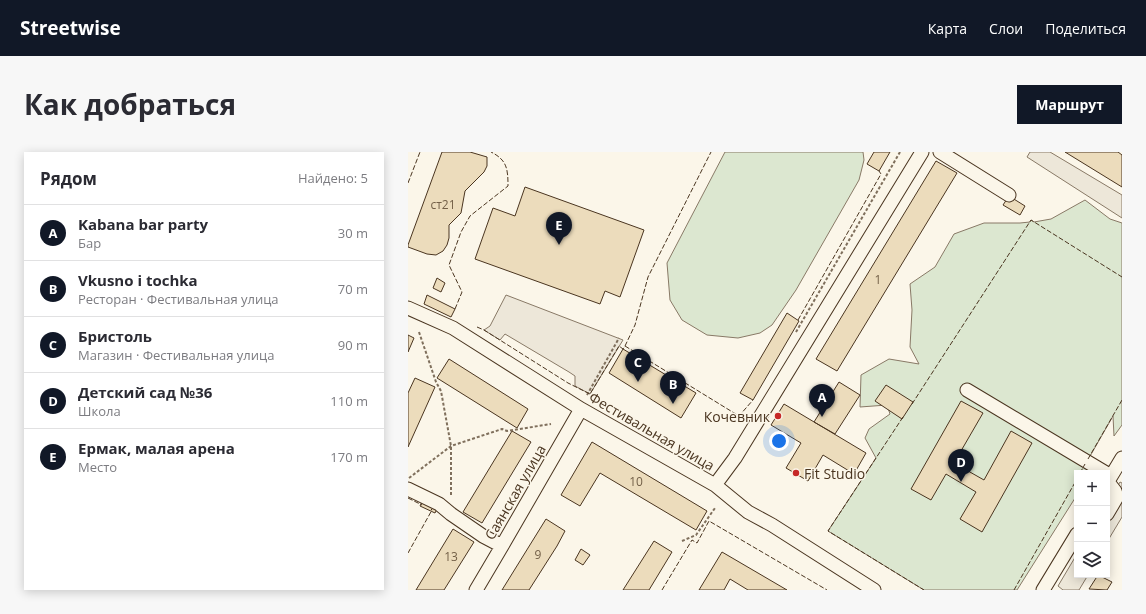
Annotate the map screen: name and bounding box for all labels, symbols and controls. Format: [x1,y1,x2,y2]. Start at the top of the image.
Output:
text: Streetwise [20,15,121,41]
text: Карта [928,19,967,38]
text: Слои [989,19,1023,38]
text: Поделиться [1045,19,1126,38]
text: Как добраться [24,85,236,123]
button: Маршрут [1017,85,1122,124]
text: Рядом [40,167,97,190]
text: Найдено: 5 [298,169,368,187]
house number: ст21 [430,196,456,213]
pin: E [546,212,572,245]
text: Kabana bar party [78,214,208,234]
text: A [49,224,57,242]
text: 30 m [338,224,368,242]
text: Бар [78,234,101,252]
text: Vkusno i tochka [78,270,198,290]
house number: 1 [875,271,881,288]
text: B [49,280,57,298]
text: 70 m [338,280,368,298]
text: Ресторан · Фестивальная улица [78,290,279,308]
text: Бристоль [78,326,152,346]
text: C [49,336,57,354]
text: 90 m [338,336,368,354]
text: Магазин · Фестивальная улица [78,346,274,364]
pin: C [625,349,651,382]
pin: B [660,371,686,404]
text: Детский сад №36 [78,382,212,402]
pin: A [809,384,835,417]
street label: Фестивальная улица [586,387,718,475]
text: D [48,392,58,410]
text: 110 m [330,392,368,410]
text: Школа [78,402,121,420]
place label: Кочевник [704,407,771,426]
marker: Кочевник [773,411,783,421]
your location [769,431,789,451]
text: Ермак, малая арена [78,438,235,458]
street label: Саянская улица [480,441,550,543]
text: E [49,448,57,466]
text: 170 m [330,448,368,466]
pin: D [948,449,974,482]
text: Место [78,458,117,476]
place label: Fit Studio [804,464,865,483]
marker: Fit Studio [791,468,801,478]
map controls [1074,470,1110,578]
button: + [1074,470,1110,506]
house number: 10 [629,473,643,490]
button: − [1074,506,1110,542]
button: layers [1074,542,1110,578]
house number: 9 [535,546,542,563]
house number: 13 [444,548,458,565]

